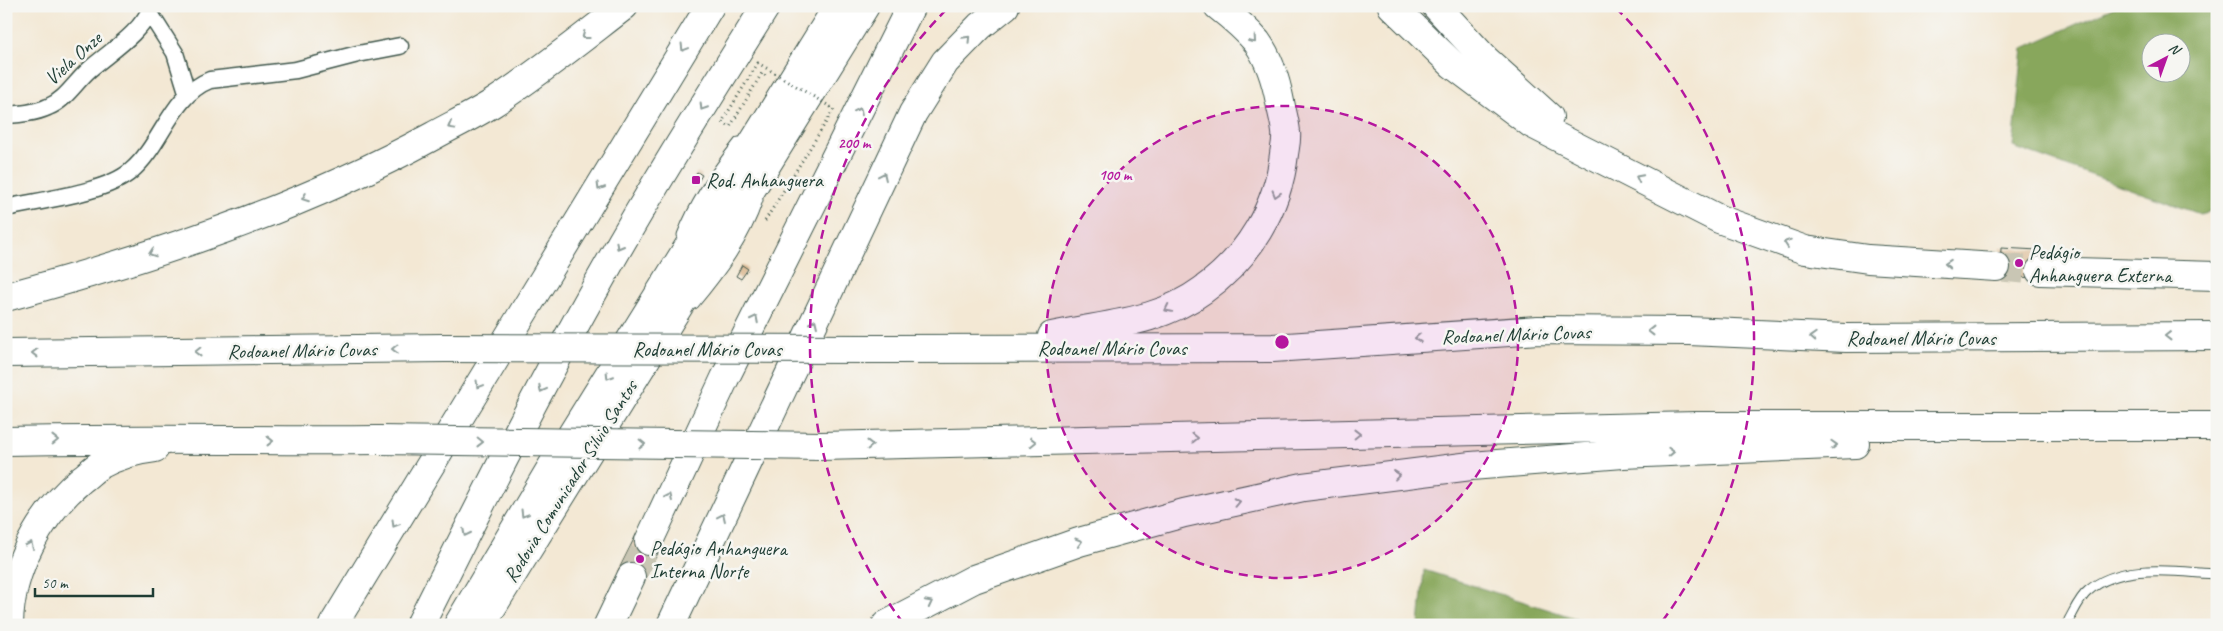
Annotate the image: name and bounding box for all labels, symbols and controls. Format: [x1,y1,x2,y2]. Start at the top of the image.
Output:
street label: Viela Onze [40,25,108,90]
one-way arrow [581,30,591,39]
north arrow [2140,32,2190,82]
one-way arrow [1248,34,1257,43]
one-way arrow [961,35,970,44]
text: N [2165,39,2185,59]
one-way arrow [681,42,691,51]
one-way arrow [700,102,709,111]
one-way arrow [853,107,863,116]
one-way arrow [447,120,456,130]
text: 200 m [838,134,872,153]
text: 100 m [1099,166,1133,185]
place label: Rod. Anhanguera [706,168,824,193]
one-way arrow [877,172,887,181]
marker: Rod. Anhanguera [690,174,702,186]
one-way arrow [1635,175,1644,185]
one-way arrow [596,181,606,190]
one-way arrow [1272,189,1282,197]
one-way arrow [301,192,310,202]
one-way arrow [1783,239,1792,249]
place label: Pedágio Anhanguera Externa [2029,240,2173,288]
one-way arrow [616,241,626,250]
one-way arrow [149,248,157,258]
marker: Pedágio Anhanguera Externa [2013,257,2025,269]
one-way arrow [1944,258,1952,269]
one-way arrow [1165,303,1174,313]
one-way arrow [749,315,759,324]
one-way arrow [807,319,818,328]
street label: Rodoanel Mário Covas [1441,319,1593,350]
one-way arrow [1646,326,1654,336]
street label: Rodoanel Mário Covas [1846,326,1998,351]
one-way arrow [1809,331,1817,342]
one-way arrow [2164,331,2172,341]
centre of rings [1273,333,1291,351]
one-way arrow [1414,333,1422,344]
street label: Rodoanel Mário Covas [1037,336,1189,361]
street label: Rodoanel Mário Covas [227,337,379,364]
street label: Rodoanel Mário Covas [632,337,784,362]
one-way arrow [391,344,398,354]
one-way arrow [193,347,201,357]
one-way arrow [31,348,38,358]
one-way arrow [605,370,615,379]
street label: Rodovia Comunicador Silvio Santos [498,374,644,587]
one-way arrow [476,380,485,389]
one-way arrow [538,384,548,393]
one-way arrow [1354,429,1362,440]
one-way arrow [1192,433,1199,443]
one-way arrow [52,435,59,445]
one-way arrow [266,436,274,446]
one-way arrow [476,436,484,447]
one-way arrow [1029,436,1037,447]
one-way arrow [638,439,646,449]
one-way arrow [866,440,874,450]
one-way arrow [1830,440,1838,450]
one-way arrow [1668,446,1676,457]
one-way arrow [1393,470,1401,481]
one-way arrow [663,493,674,502]
one-way arrow [1232,497,1241,507]
one-way arrow [520,509,530,518]
one-way arrow [715,514,725,523]
one-way arrow [391,519,401,528]
one-way arrow [462,528,473,537]
place label: Pedágio Anhanguera Interna Norte [650,536,788,584]
one-way arrow [1075,538,1083,548]
one-way arrow [24,541,35,550]
marker: Pedágio Anhanguera Interna Norte [634,553,646,565]
scale bar [35,566,152,598]
text: 50 m [42,574,69,593]
one-way arrow [924,599,933,609]

